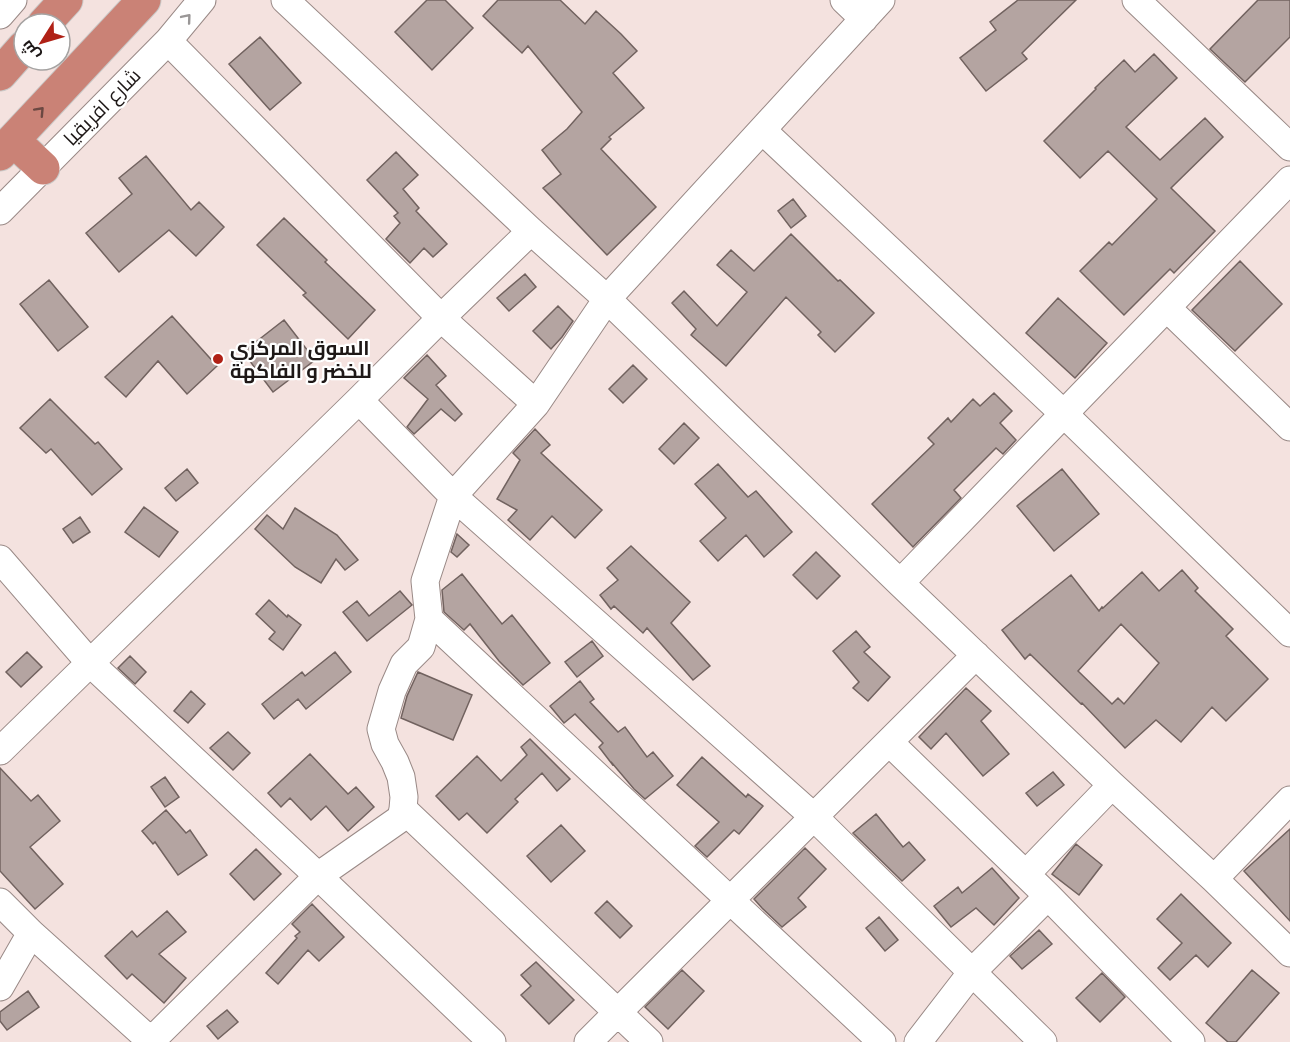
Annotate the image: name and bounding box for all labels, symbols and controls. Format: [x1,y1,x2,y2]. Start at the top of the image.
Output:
north arrow [12,12,72,72]
one-way arrow [179,14,190,25]
text: ش [15,36,46,66]
street label: شارع افريقيا [57,62,147,152]
one-way arrow [33,107,44,118]
place label: السوق المركزي للخضر و الفاكهة [230,334,372,385]
marker: السوق المركزي للخضر و الفاكهة [211,352,225,366]

